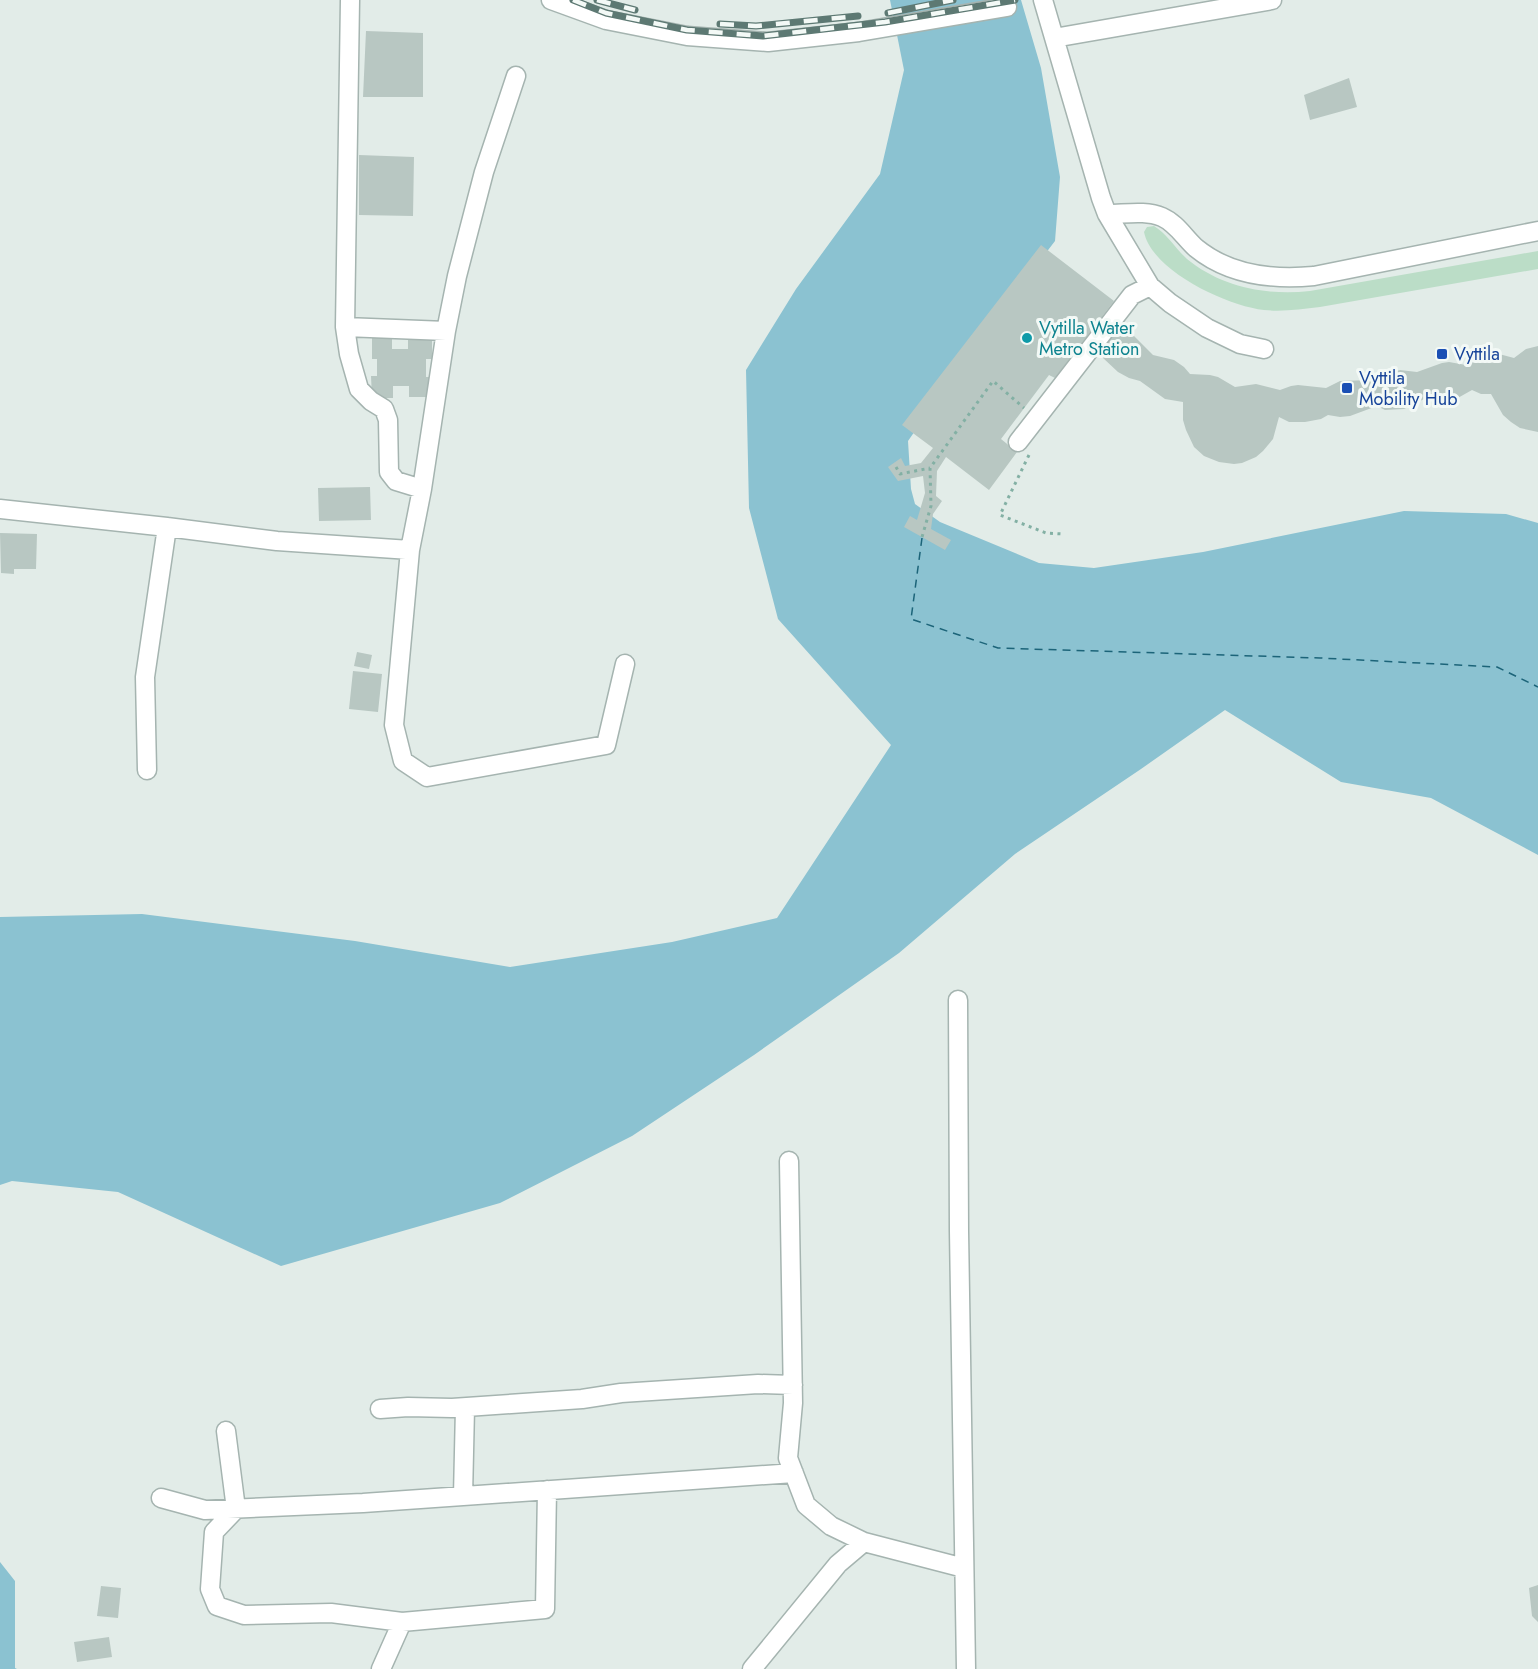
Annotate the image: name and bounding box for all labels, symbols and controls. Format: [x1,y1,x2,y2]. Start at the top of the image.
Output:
place label: Vytilla Water Metro Station [1039,315,1139,362]
marker: Vytilla Water Metro Station [1020,331,1034,345]
place label: Vyttila [1454,341,1500,367]
marker: Vyttila [1435,347,1449,361]
place label: Vyttila Mobility Hub [1359,365,1457,412]
marker: Vyttila Mobility Hub [1340,381,1354,395]

